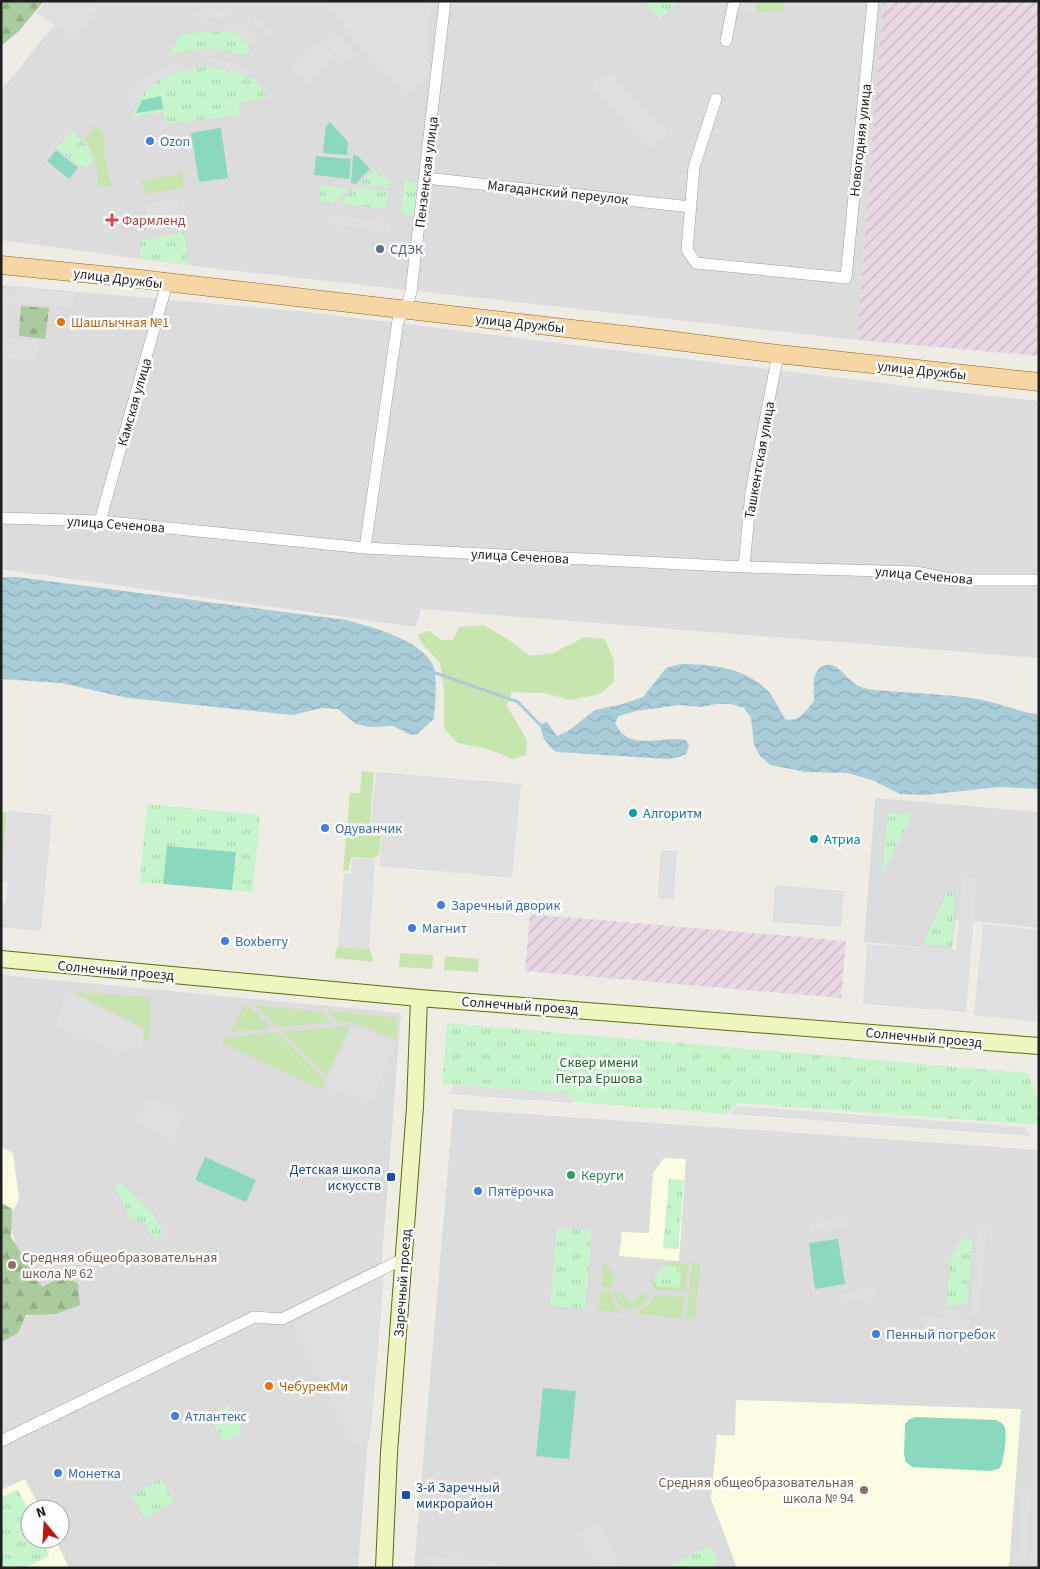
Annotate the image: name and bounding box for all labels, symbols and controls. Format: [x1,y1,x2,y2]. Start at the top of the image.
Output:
street label: Новогодняя улица [845,83,877,198]
street label: Пензенская улица [410,115,444,229]
place label: Ozon [160,132,190,152]
marker: Ozon [144,135,156,147]
street label: Магаданский переулок [486,176,630,210]
place label: Фармленд [122,211,186,231]
marker: Фармленд [106,214,118,226]
place label: СДЭК [390,240,424,260]
marker: СДЭК [374,243,386,255]
street label: улица Дружбы [72,264,163,294]
street label: улица Дружбы [474,309,565,339]
place label: Шашлычная №1 [71,313,169,333]
marker: Шашлычная №1 [55,316,67,328]
street label: Камская улица [113,356,157,449]
street label: улица Дружбы [876,356,967,386]
street label: Ташкентская улица [740,400,780,520]
street label: улица Сеченова [66,512,166,538]
street label: улица Сеченова [470,544,569,570]
street label: улица Сеченова [874,562,974,590]
place label: Алгоритм [643,804,702,824]
marker: Алгоритм [627,807,639,819]
place label: Одуванчик [335,819,402,839]
marker: Одуванчик [319,822,331,834]
place label: Атриа [824,830,861,850]
marker: Атриа [808,833,820,845]
place label: Заречный дворик [451,896,560,916]
marker: Заречный дворик [435,899,447,911]
place label: Магнит [422,919,468,939]
marker: Магнит [406,922,418,934]
place label: Boxberry [235,932,289,952]
marker: Boxberry [219,935,231,947]
street label: Солнечный проезд [57,956,176,986]
street label: Солнечный проезд [461,992,579,1020]
street label: Солнечный проезд [865,1023,984,1053]
park label: Сквер имени Петра Ершова [555,1053,643,1089]
place label: Детская школа искусств [289,1160,381,1196]
place label: Керуги [581,1166,624,1186]
marker: Керуги [565,1169,577,1181]
marker: Детская школа искусств [385,1171,397,1183]
place label: Пятёрочка [488,1182,554,1202]
marker: Пятёрочка [472,1185,484,1197]
street label: Заречный проезд [389,1228,417,1338]
place label: Средняя общеобразовательная школа № 62 [22,1248,217,1284]
marker: Средняя общеобразовательная школа № 62 [6,1259,18,1271]
place label: Пенный погребок [886,1325,996,1345]
marker: Пенный погребок [870,1328,882,1340]
place label: ЧебурекМи [279,1377,348,1397]
marker: ЧебурекМи [263,1380,275,1392]
place label: Атлантекс [185,1407,248,1427]
marker: Атлантекс [169,1410,181,1422]
place label: Монетка [68,1464,121,1484]
marker: Монетка [52,1467,64,1479]
place label: Средняя общеобразовательная школа № 94 [659,1473,854,1509]
place label: 3-й Заречный микрорайон [416,1478,500,1514]
marker: Средняя общеобразовательная школа № 94 [858,1484,870,1496]
marker: 3-й Заречный микрорайон [400,1489,412,1501]
north arrow [20,1499,70,1549]
text: N [34,1502,49,1524]

